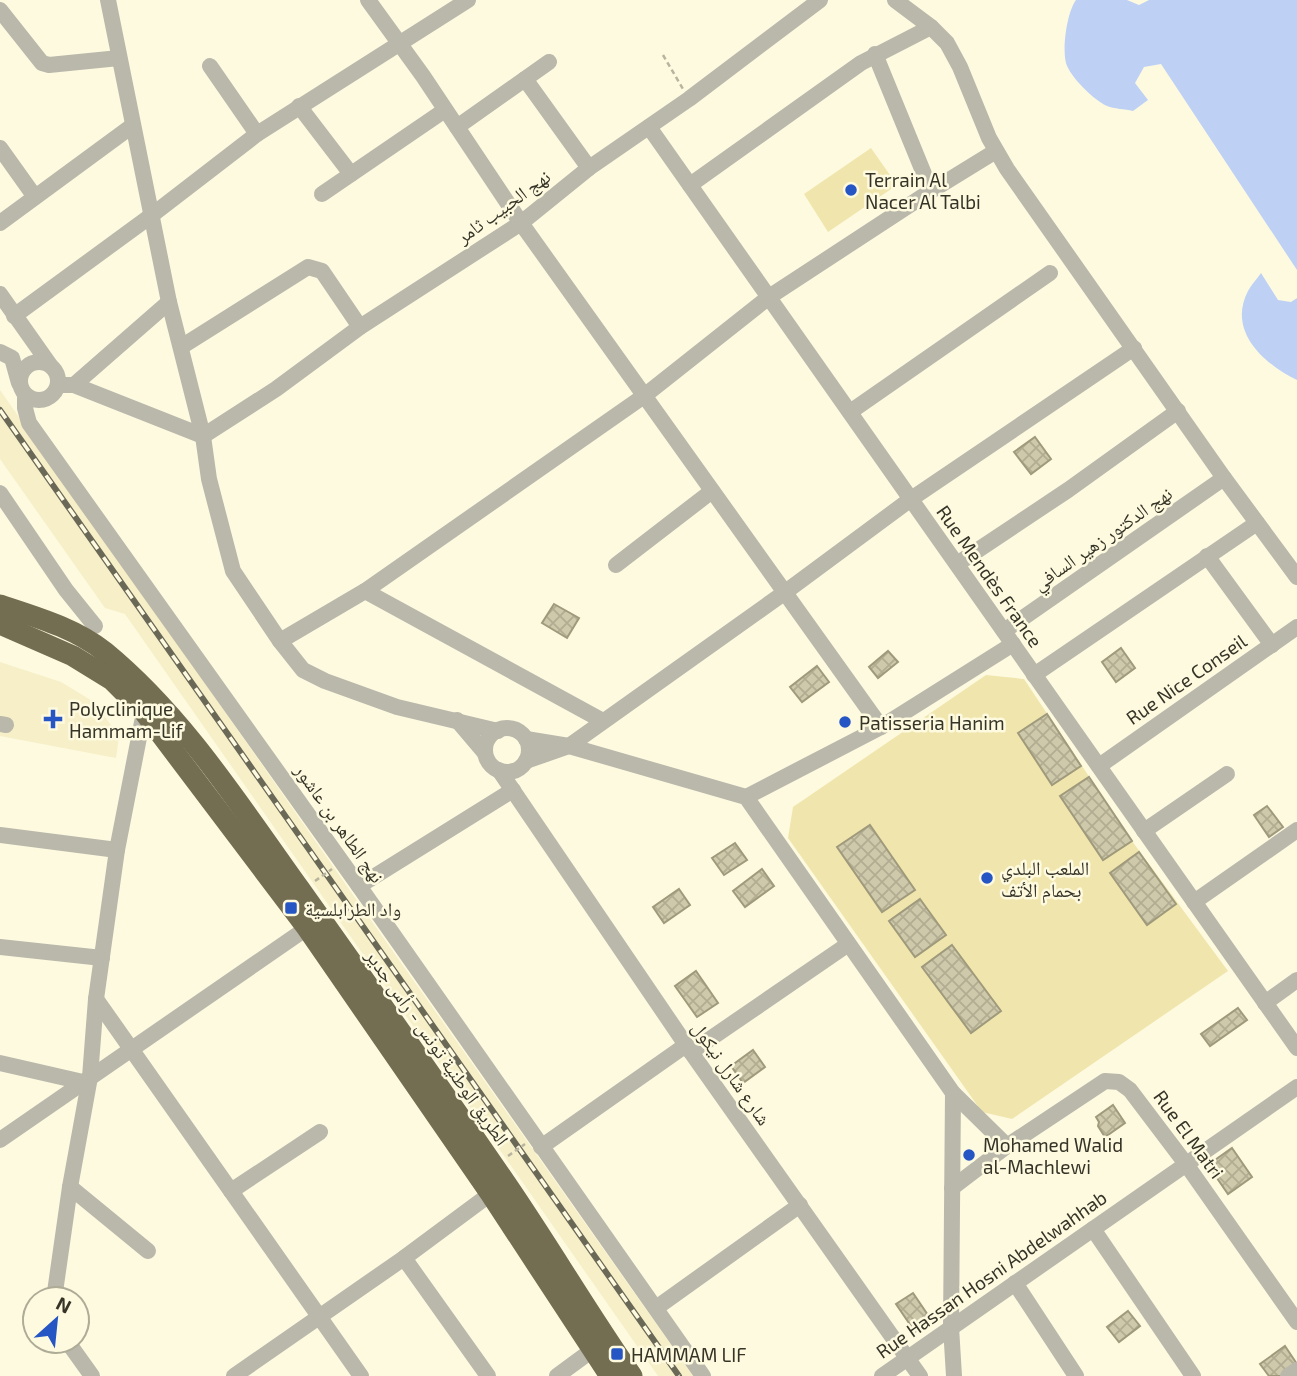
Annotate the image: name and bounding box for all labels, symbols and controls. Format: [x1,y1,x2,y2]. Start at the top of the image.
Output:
street label: نهج الحبيب ثامر [451,164,556,250]
place label: Terrain Al Nacer Al Talbi [865,168,981,213]
marker: Terrain Al Nacer Al Talbi [843,182,859,198]
street label: نهج الدكتور زهير السافي [1028,481,1179,599]
street label: Rue Mendès France [932,500,1048,652]
street label: Rue Nice Conseil [1121,629,1251,729]
place label: Polyclinique Hammam-Lif [69,697,183,742]
marker: Polyclinique Hammam-Lif [43,709,63,729]
place label: Patisseria Hanim [859,711,1005,734]
marker: Patisseria Hanim [837,714,853,730]
street label: نهج الطاهر بن عاشور [288,758,390,888]
place label: الملعب البلدي بحمام الأتف [1001,856,1089,904]
marker: الملعب البلدي بحمام الأتف [979,870,995,886]
place label: واد الطرابلسية [305,897,401,921]
marker: واد الطرابلسية [283,900,299,916]
street label: الطريق الوطنية تونس - رأس جدير [360,944,515,1150]
street label: شارع شارل نيكول [687,1017,776,1130]
street label: Rue El Matri [1149,1085,1229,1183]
place label: Mohamed Walid al-Machlewi [983,1133,1123,1178]
marker: Mohamed Walid al-Machlewi [961,1147,977,1163]
street label: Rue Hassan Hosni Abdelwahhab [871,1185,1111,1363]
north arrow [21,1285,91,1355]
text: N [53,1291,75,1318]
place label: HAMMAM LIF [631,1343,747,1366]
marker: HAMMAM LIF [609,1346,625,1362]

